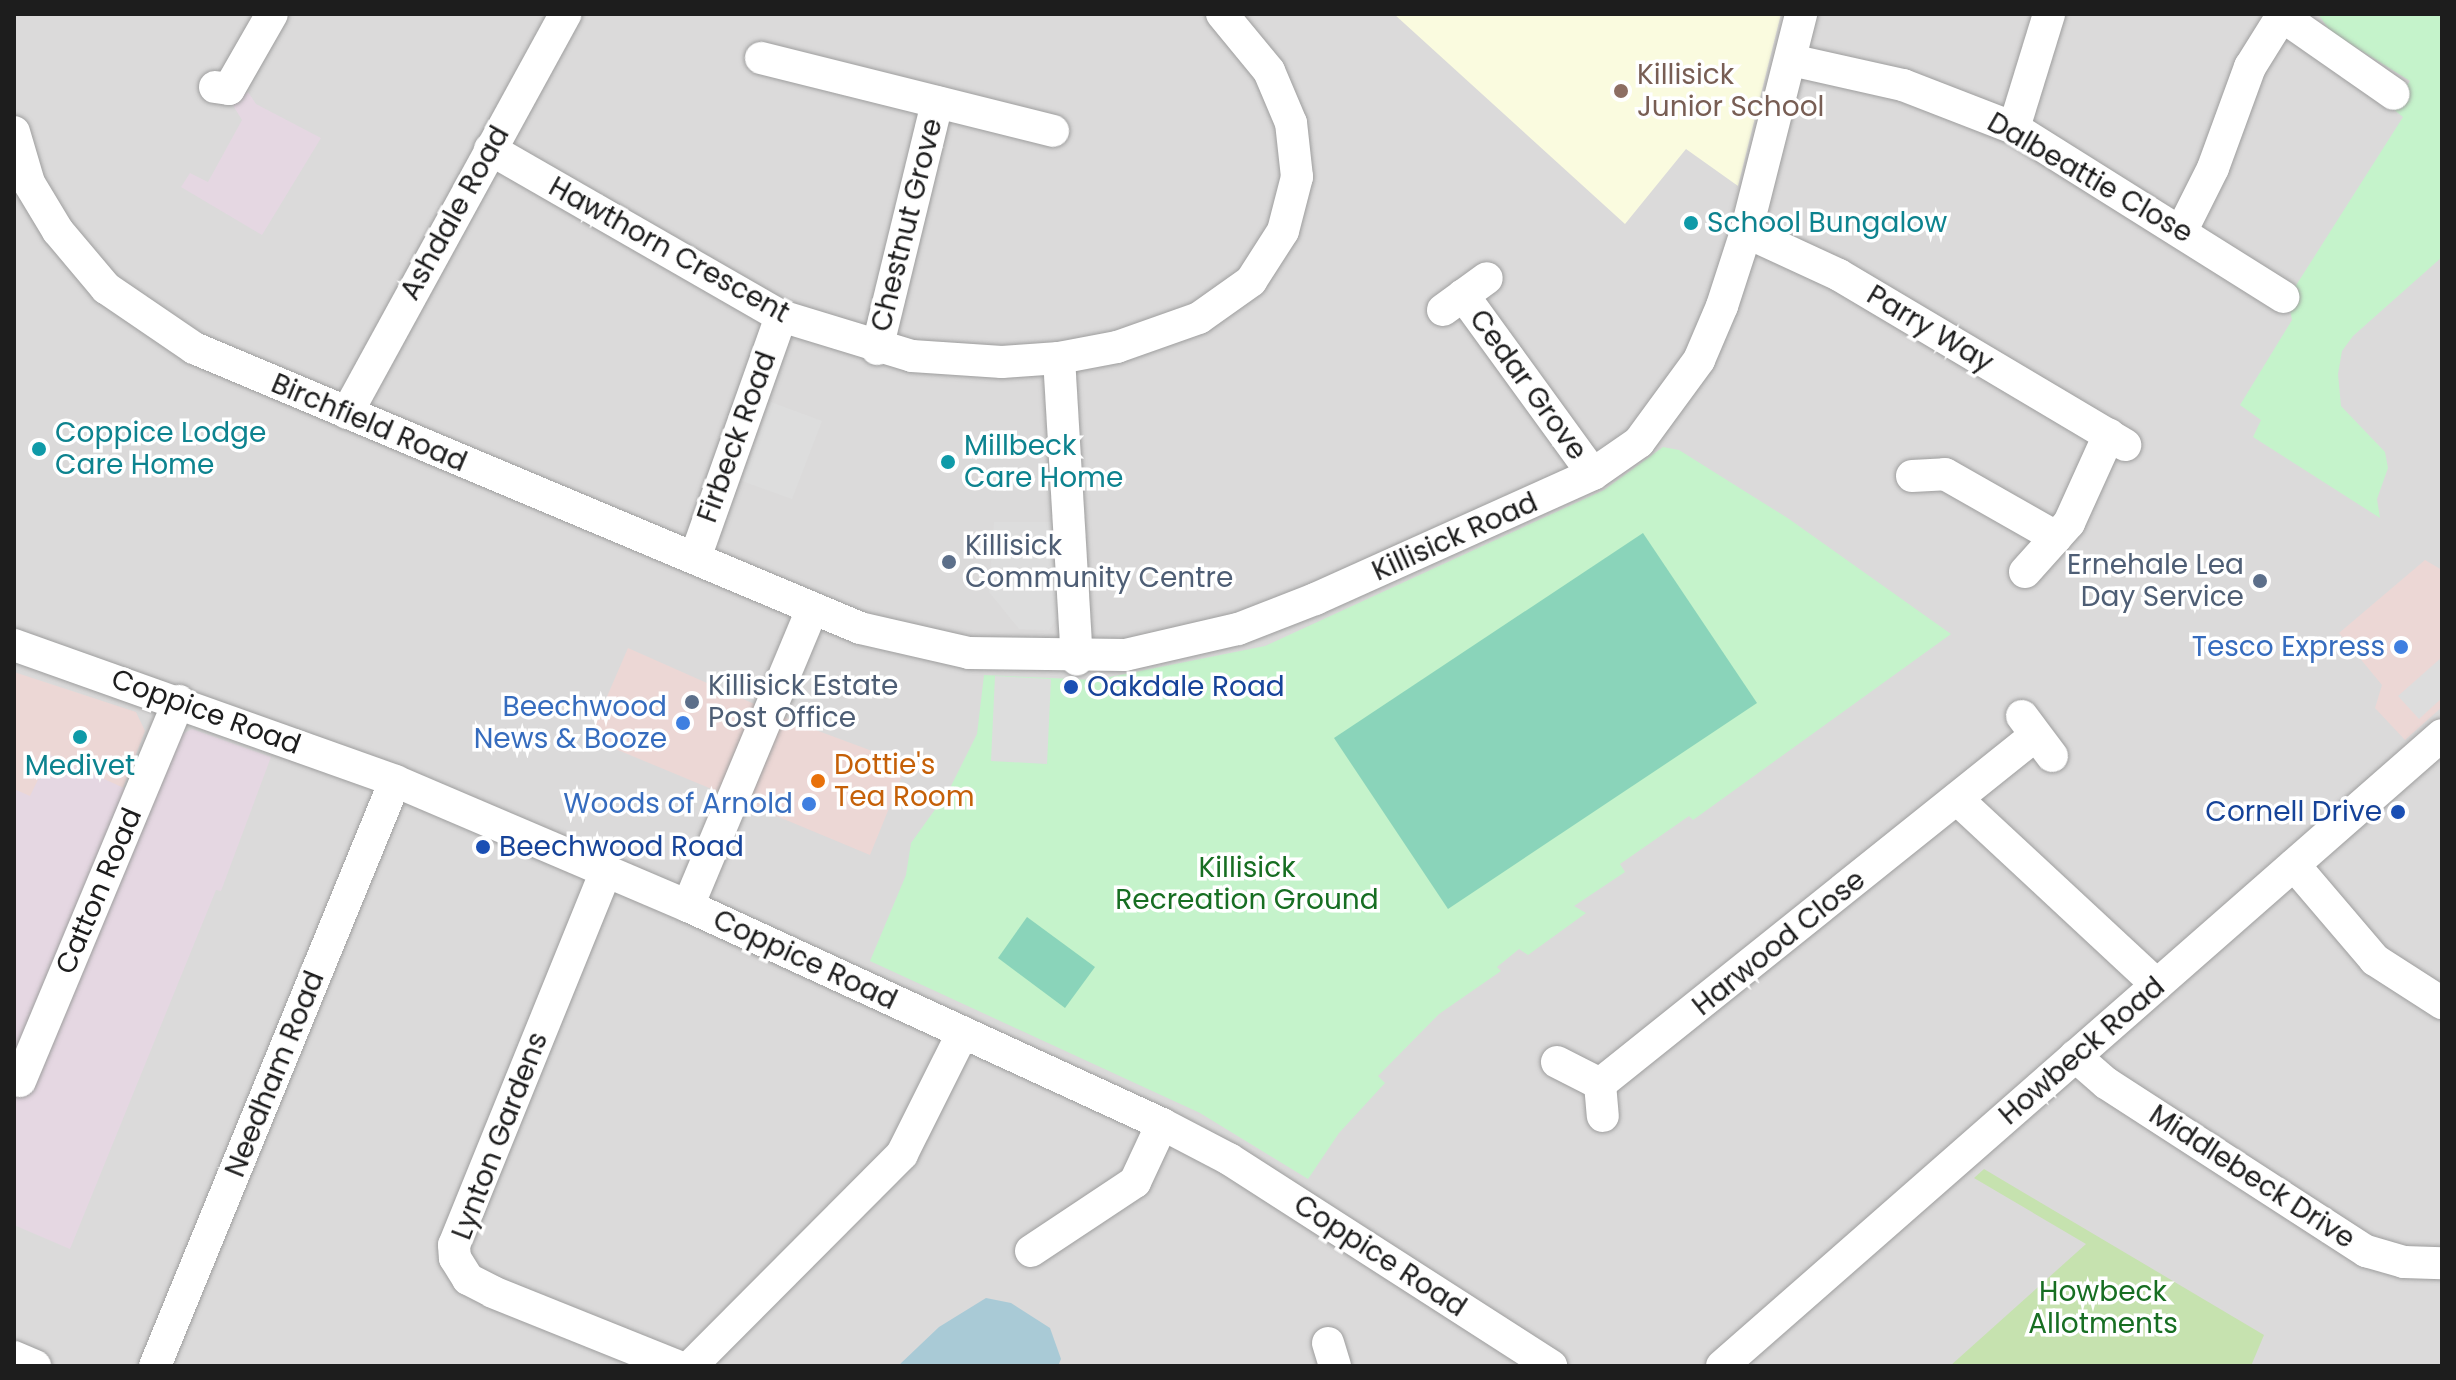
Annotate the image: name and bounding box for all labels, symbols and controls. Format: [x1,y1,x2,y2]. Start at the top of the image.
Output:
place label: Killisick Junior School [1637,58,1824,124]
marker: Killisick Junior School [1612,82,1630,100]
street label: Dalbeattie Close [1981,106,2199,250]
street label: Chestnut Grove [864,115,950,335]
street label: Ashdale Road [393,120,517,306]
street label: Hawthorn Crescent [543,170,795,330]
place label: School Bungalow [1707,206,1947,240]
marker: School Bungalow [1682,214,1700,232]
street label: Parry Way [1861,278,1999,380]
street label: Cedar Grove [1462,303,1594,467]
street label: Firbeck Road [691,347,783,527]
street label: Birchfield Road [266,367,472,479]
place label: Coppice Lodge Care Home [55,416,266,482]
place label: Millbeck Care Home [964,429,1123,495]
marker: Coppice Lodge Care Home [30,440,48,458]
marker: Millbeck Care Home [939,453,957,471]
street label: Killisick Road [1367,486,1543,588]
place label: Killisick Community Centre [965,529,1233,595]
place label: Ernehale Lea Day Service [2067,548,2244,614]
marker: Killisick Community Centre [940,553,958,571]
marker: Ernehale Lea Day Service [2251,572,2269,590]
place label: Tesco Express [2192,630,2385,664]
marker: Tesco Express [2392,638,2410,656]
street label: Coppice Road [107,662,305,762]
place label: Killisick Estate Post Office [708,669,898,735]
place label: Oakdale Road [1087,670,1285,704]
marker: Oakdale Road [1062,678,1080,696]
place label: Beechwood News & Booze [474,690,667,756]
marker: Killisick Estate Post Office [683,693,701,711]
marker: Beechwood News & Booze [674,714,692,732]
marker: Medivet [71,728,89,746]
place label: Dottie's Tea Room [834,748,975,814]
place label: Medivet [25,749,135,783]
marker: Dottie's Tea Room [809,772,827,790]
place label: Woods of Arnold [563,787,793,821]
marker: Woods of Arnold [800,795,818,813]
place label: Cornell Drive [2205,795,2382,829]
street label: Catton Road [49,803,149,979]
marker: Cornell Drive [2389,803,2407,821]
place label: Beechwood Road [499,830,744,864]
marker: Beechwood Road [474,838,492,856]
park label: Killisick Recreation Ground [1115,851,1379,917]
street label: Harwood Close [1686,863,1872,1023]
street label: Coppice Road [708,903,902,1017]
street label: Needham Road [218,966,332,1182]
street label: Howbeck Road [1992,970,2172,1132]
street label: Lynton Gardens [445,1028,555,1244]
street label: Middlebeck Drive [2143,1098,2361,1256]
street label: Coppice Road [1287,1188,1473,1324]
park label: Howbeck Allotments [2028,1275,2178,1341]

